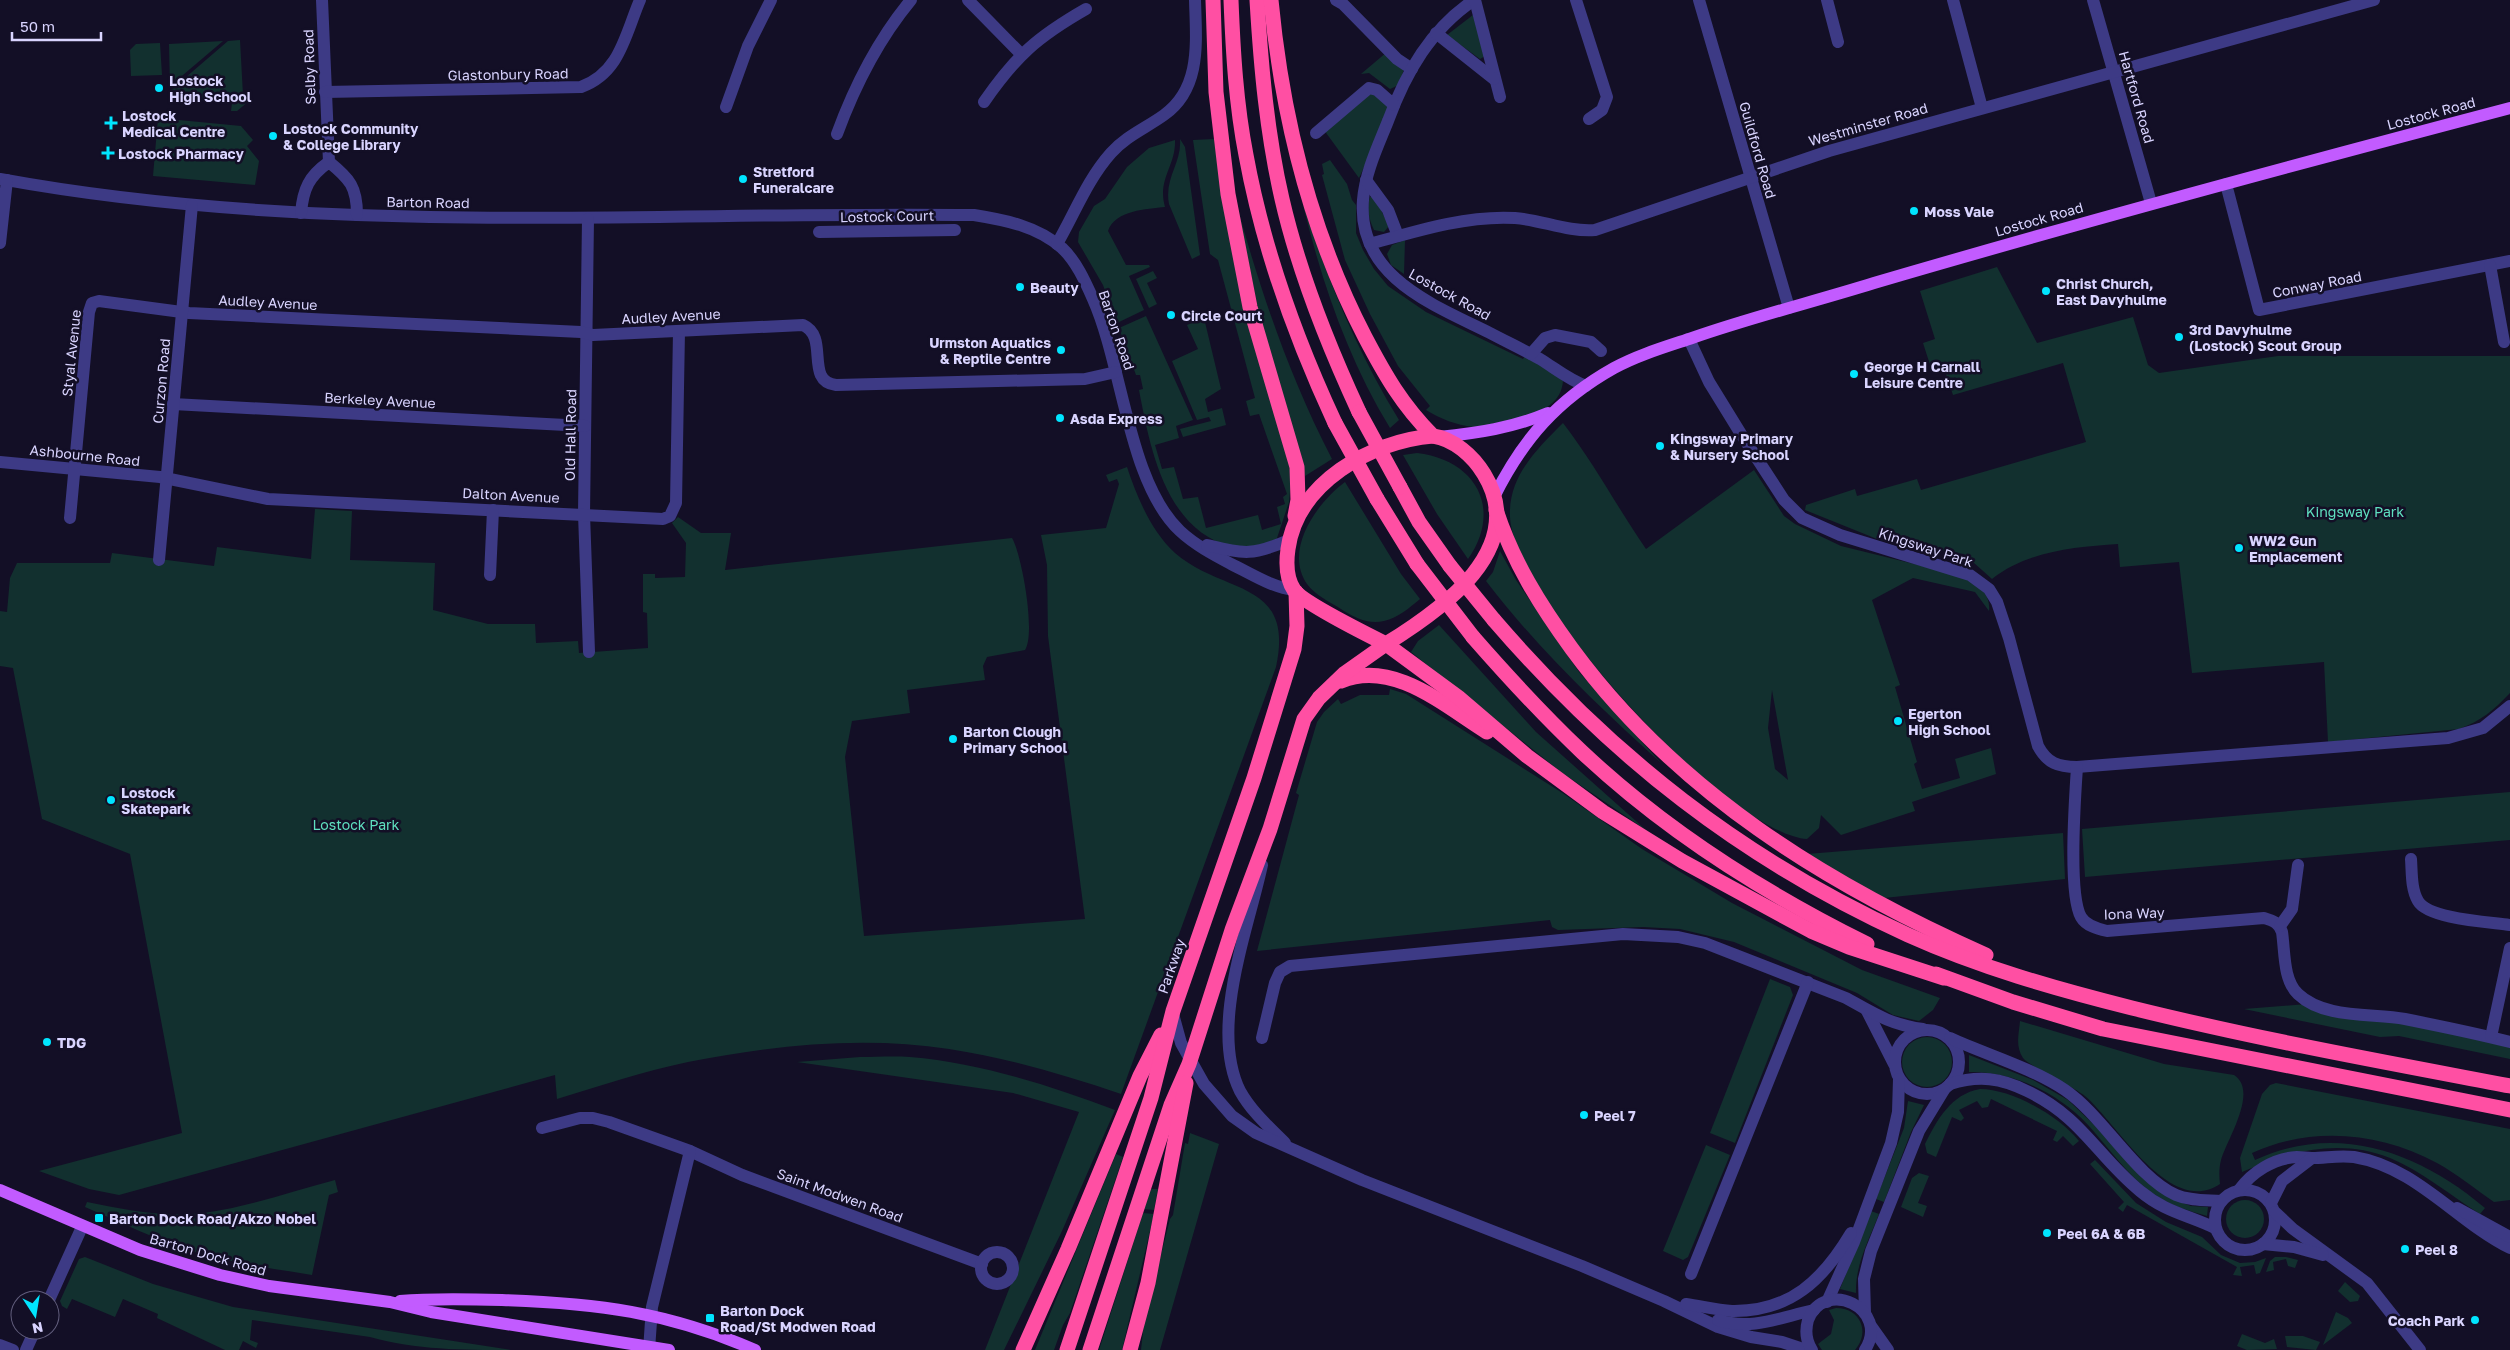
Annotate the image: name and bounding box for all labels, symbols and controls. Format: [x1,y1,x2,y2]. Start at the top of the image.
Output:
scale bar [12,10,101,42]
text: 50 m [20,17,55,35]
street label: Selby Road [299,29,319,105]
street label: Hartford Road [2116,49,2158,145]
street label: Glastonbury Road [447,64,569,84]
place label: Lostock High School [169,72,252,105]
marker: Lostock High School [153,82,165,94]
street label: Lostock Road [2385,93,2477,133]
street label: Westminster Road [1806,99,1930,149]
street label: Guildford Road [1736,100,1780,200]
place label: Lostock Medical Centre [122,107,225,140]
marker: Lostock Medical Centre [104,116,118,130]
place label: Lostock Community & College Library [283,120,419,153]
marker: Lostock Community & College Library [267,130,279,142]
place label: Lostock Pharmacy [118,145,244,162]
marker: Lostock Pharmacy [102,147,114,159]
place label: Stretford Funeralcare [753,163,834,196]
marker: Stretford Funeralcare [737,173,749,185]
street label: Barton Road [386,193,470,211]
street label: Lostock Road [1993,198,2085,240]
place label: Moss Vale [1924,203,1994,220]
marker: Moss Vale [1908,205,1920,217]
street label: Lostock Court [840,207,934,225]
street label: Lostock Road [1406,265,1494,323]
street label: Conway Road [2271,267,2363,301]
place label: Christ Church, East Davyhulme [2056,275,2167,308]
place label: Beauty [1030,279,1079,296]
marker: Beauty [1014,281,1026,293]
marker: Christ Church, East Davyhulme [2040,285,2052,297]
street label: Barton Road [1095,288,1139,372]
street label: Audley Avenue [218,291,318,313]
street label: Audley Avenue [621,305,721,327]
place label: Circle Court [1181,307,1263,324]
street label: Styal Avenue [58,309,84,397]
marker: Circle Court [1165,309,1177,321]
place label: 3rd Davyhulme (Lostock) Scout Group [2189,321,2342,354]
marker: 3rd Davyhulme (Lostock) Scout Group [2173,331,2185,343]
place label: Urmston Aquatics & Reptile Centre [929,334,1051,367]
street label: Curzon Road [149,338,173,424]
marker: Urmston Aquatics & Reptile Centre [1055,344,1067,356]
place label: George H Carnall Leisure Centre [1864,358,1981,391]
marker: George H Carnall Leisure Centre [1848,368,1860,380]
street label: Berkeley Avenue [324,389,436,411]
street label: Old Hall Road [561,389,579,481]
place label: Asda Express [1070,410,1163,427]
marker: Asda Express [1054,412,1066,424]
place label: Kingsway Primary & Nursery School [1670,430,1794,463]
marker: Kingsway Primary & Nursery School [1654,440,1666,452]
street label: Ashbourne Road [29,441,141,469]
street label: Dalton Avenue [462,484,560,506]
park label: Kingsway Park [2306,503,2404,520]
street label: Kingsway Park [1877,524,1975,570]
place label: WW2 Gun Emplacement [2249,532,2343,565]
marker: WW2 Gun Emplacement [2233,542,2245,554]
place label: Egerton High School [1908,705,1991,738]
marker: Egerton High School [1892,715,1904,727]
place label: Barton Clough Primary School [963,723,1067,756]
marker: Barton Clough Primary School [947,733,959,745]
place label: Lostock Skatepark [121,784,191,817]
marker: Lostock Skatepark [105,794,117,806]
park label: Lostock Park [312,816,400,833]
street label: Iona Way [2103,903,2165,923]
street label: Parkway [1154,936,1188,996]
place label: TDG [57,1034,86,1051]
marker: TDG [41,1036,53,1048]
place label: Peel 7 [1594,1107,1636,1124]
marker: Peel 7 [1578,1109,1590,1121]
street label: Saint Modwen Road [775,1164,905,1226]
place label: Barton Dock Road/Akzo Nobel [109,1210,316,1227]
marker: Barton Dock Road/Akzo Nobel [93,1212,105,1224]
place label: Peel 6A & 6B [2057,1225,2146,1242]
marker: Peel 6A & 6B [2041,1227,2053,1239]
street label: Barton Dock Road [148,1229,268,1279]
place label: Peel 8 [2415,1241,2458,1258]
marker: Peel 8 [2399,1243,2411,1255]
north arrow [10,1290,60,1340]
place label: Barton Dock Road/St Modwen Road [720,1302,876,1335]
marker: Barton Dock Road/St Modwen Road [704,1312,716,1324]
place label: Coach Park [2388,1312,2465,1329]
marker: Coach Park [2469,1314,2481,1326]
text: N [31,1319,45,1338]

